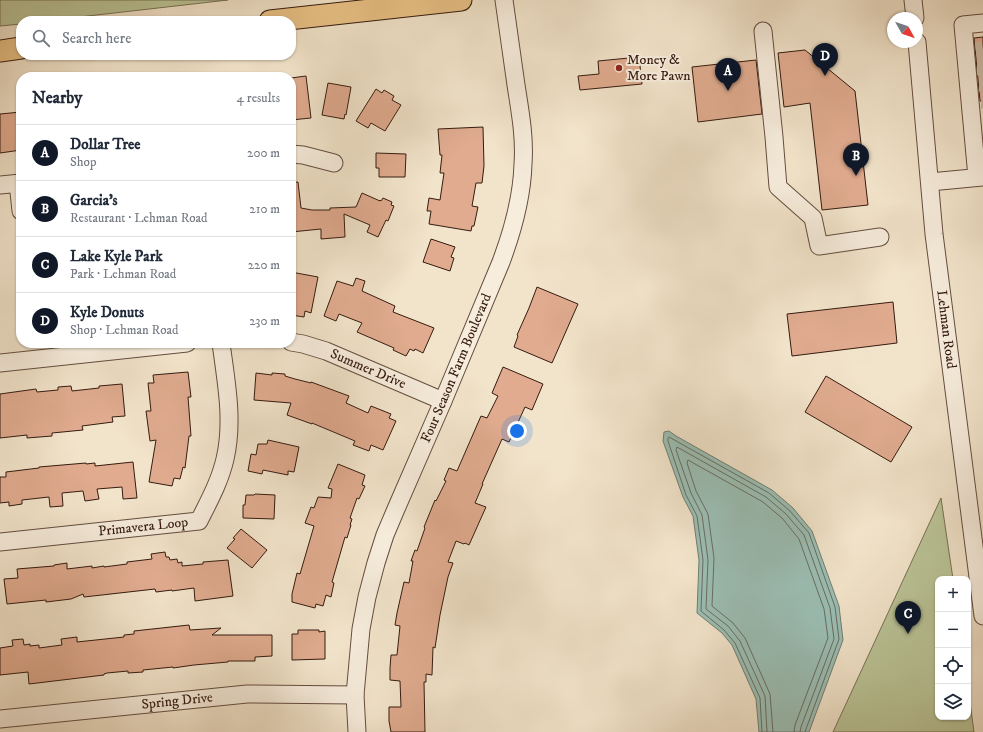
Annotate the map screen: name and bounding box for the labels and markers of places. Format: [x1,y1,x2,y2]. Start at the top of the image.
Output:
pin: D [812,43,838,76]
place label: Money & More Pawn [627,51,691,85]
pin: A [715,58,741,91]
marker: Money & More Pawn [614,63,624,73]
pin: B [843,143,869,176]
pin: C [895,601,921,634]

